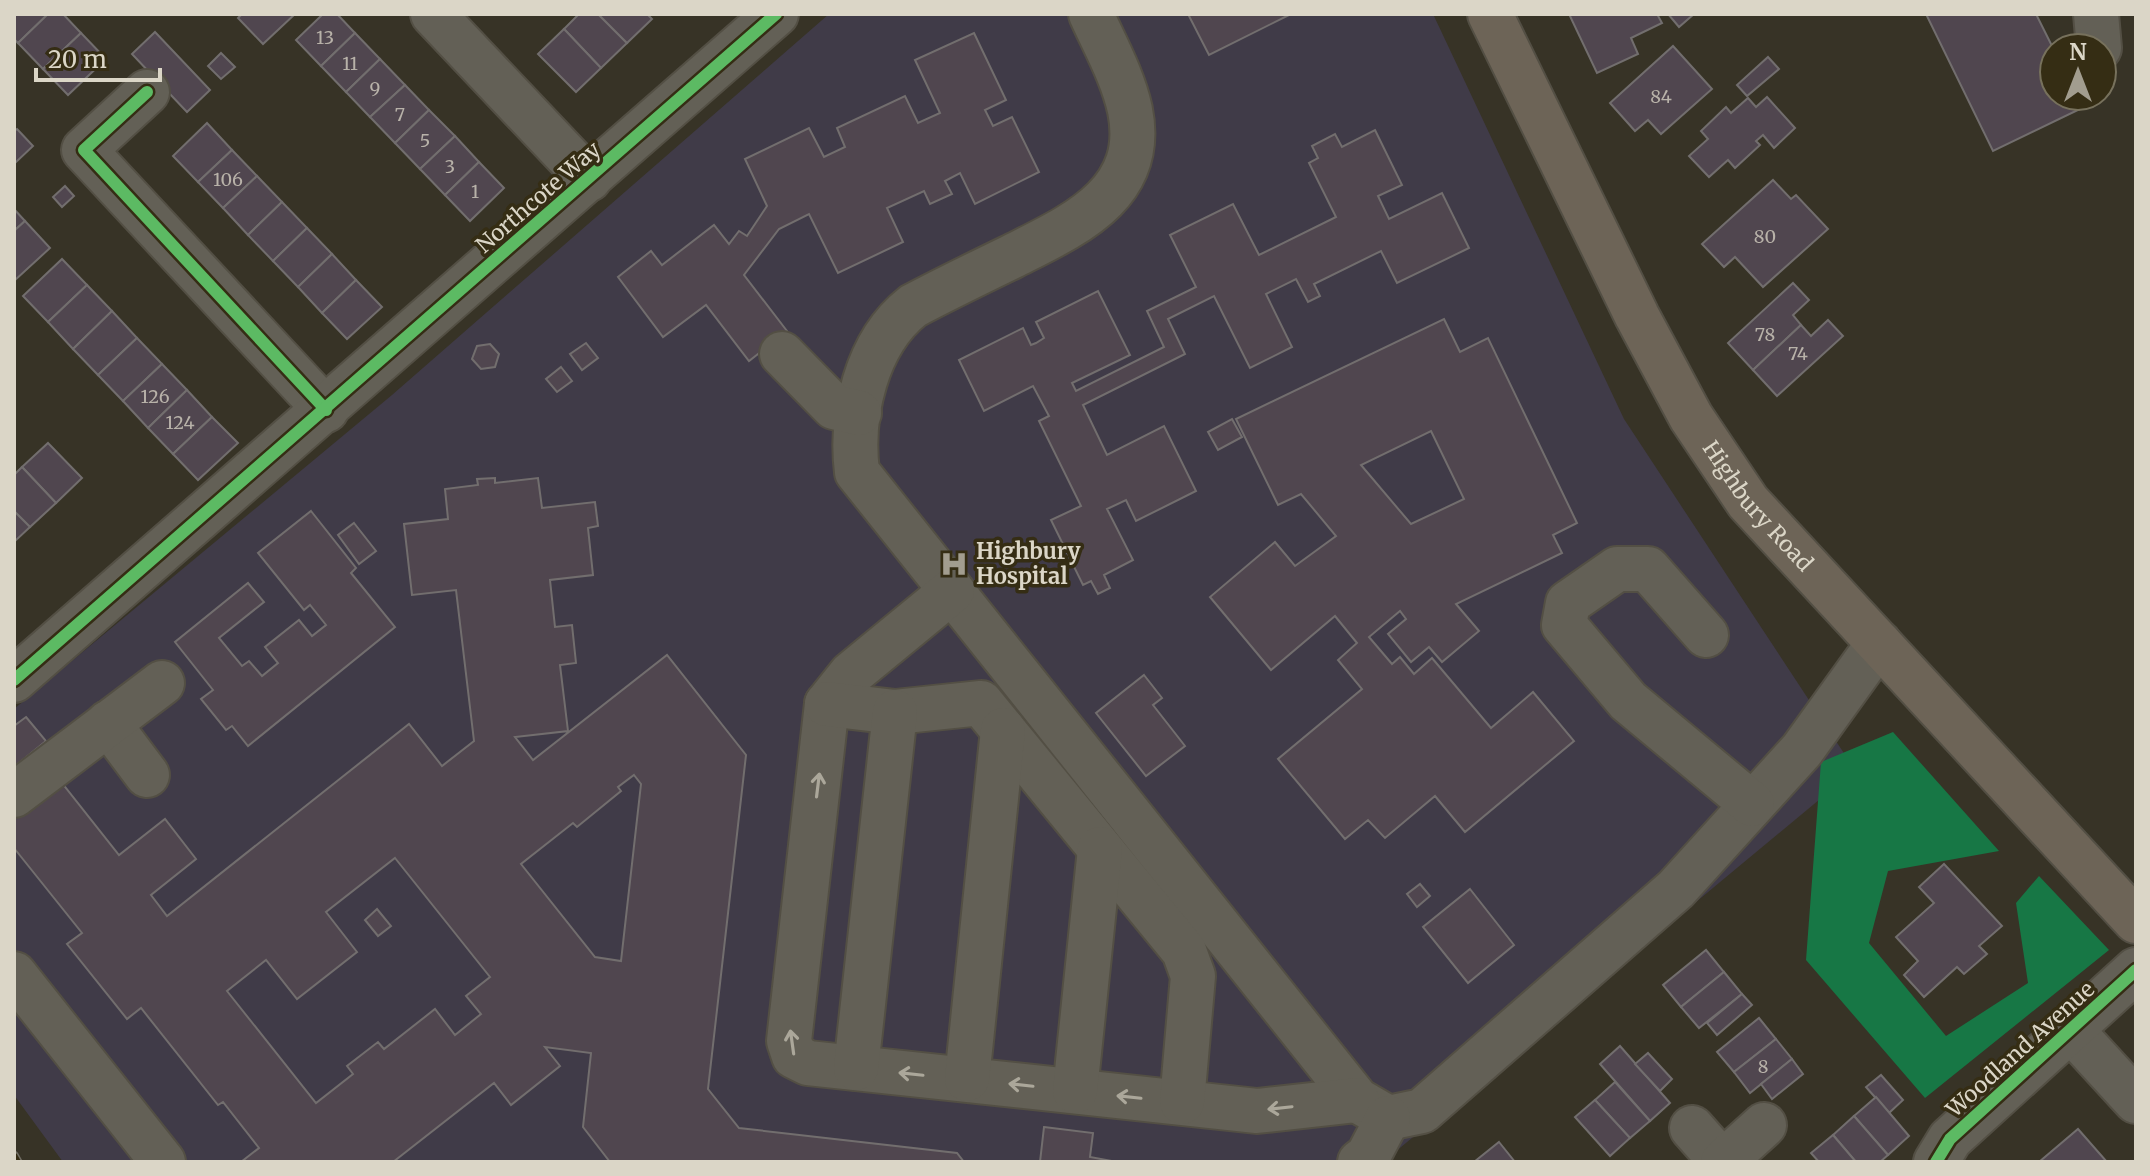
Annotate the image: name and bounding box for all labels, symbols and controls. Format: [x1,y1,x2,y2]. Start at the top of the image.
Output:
house number: 13 [316,26,334,49]
scale bar [36,32,160,82]
north arrow [2038,32,2118,112]
text: N [2069,38,2087,66]
text: 20 m [48,44,107,75]
house number: 11 [342,52,358,75]
house number: 9 [370,77,380,100]
house number: 84 [1650,85,1672,108]
house number: 7 [395,103,405,126]
house number: 5 [420,129,430,152]
street label: Northcote Way [470,135,606,259]
house number: 3 [445,155,455,178]
house number: 106 [213,168,243,191]
house number: 1 [471,180,479,203]
house number: 80 [1754,225,1776,248]
house number: 78 [1755,323,1775,346]
house number: 74 [1788,342,1808,365]
house number: 126 [140,385,170,408]
house number: 124 [165,411,195,434]
street label: Highbury Road [1697,435,1819,577]
place label: Highbury Hospital [976,537,1081,590]
hospital icon: Highbury Hospital [939,549,969,579]
one-way arrow [811,772,826,798]
street label: Woodland Avenue [1939,975,2100,1124]
one-way arrow [784,1030,799,1056]
house number: 8 [1758,1055,1768,1078]
one-way arrow [899,1066,925,1081]
one-way arrow [1008,1078,1035,1093]
one-way arrow [1116,1089,1142,1104]
one-way arrow [1267,1101,1293,1116]

